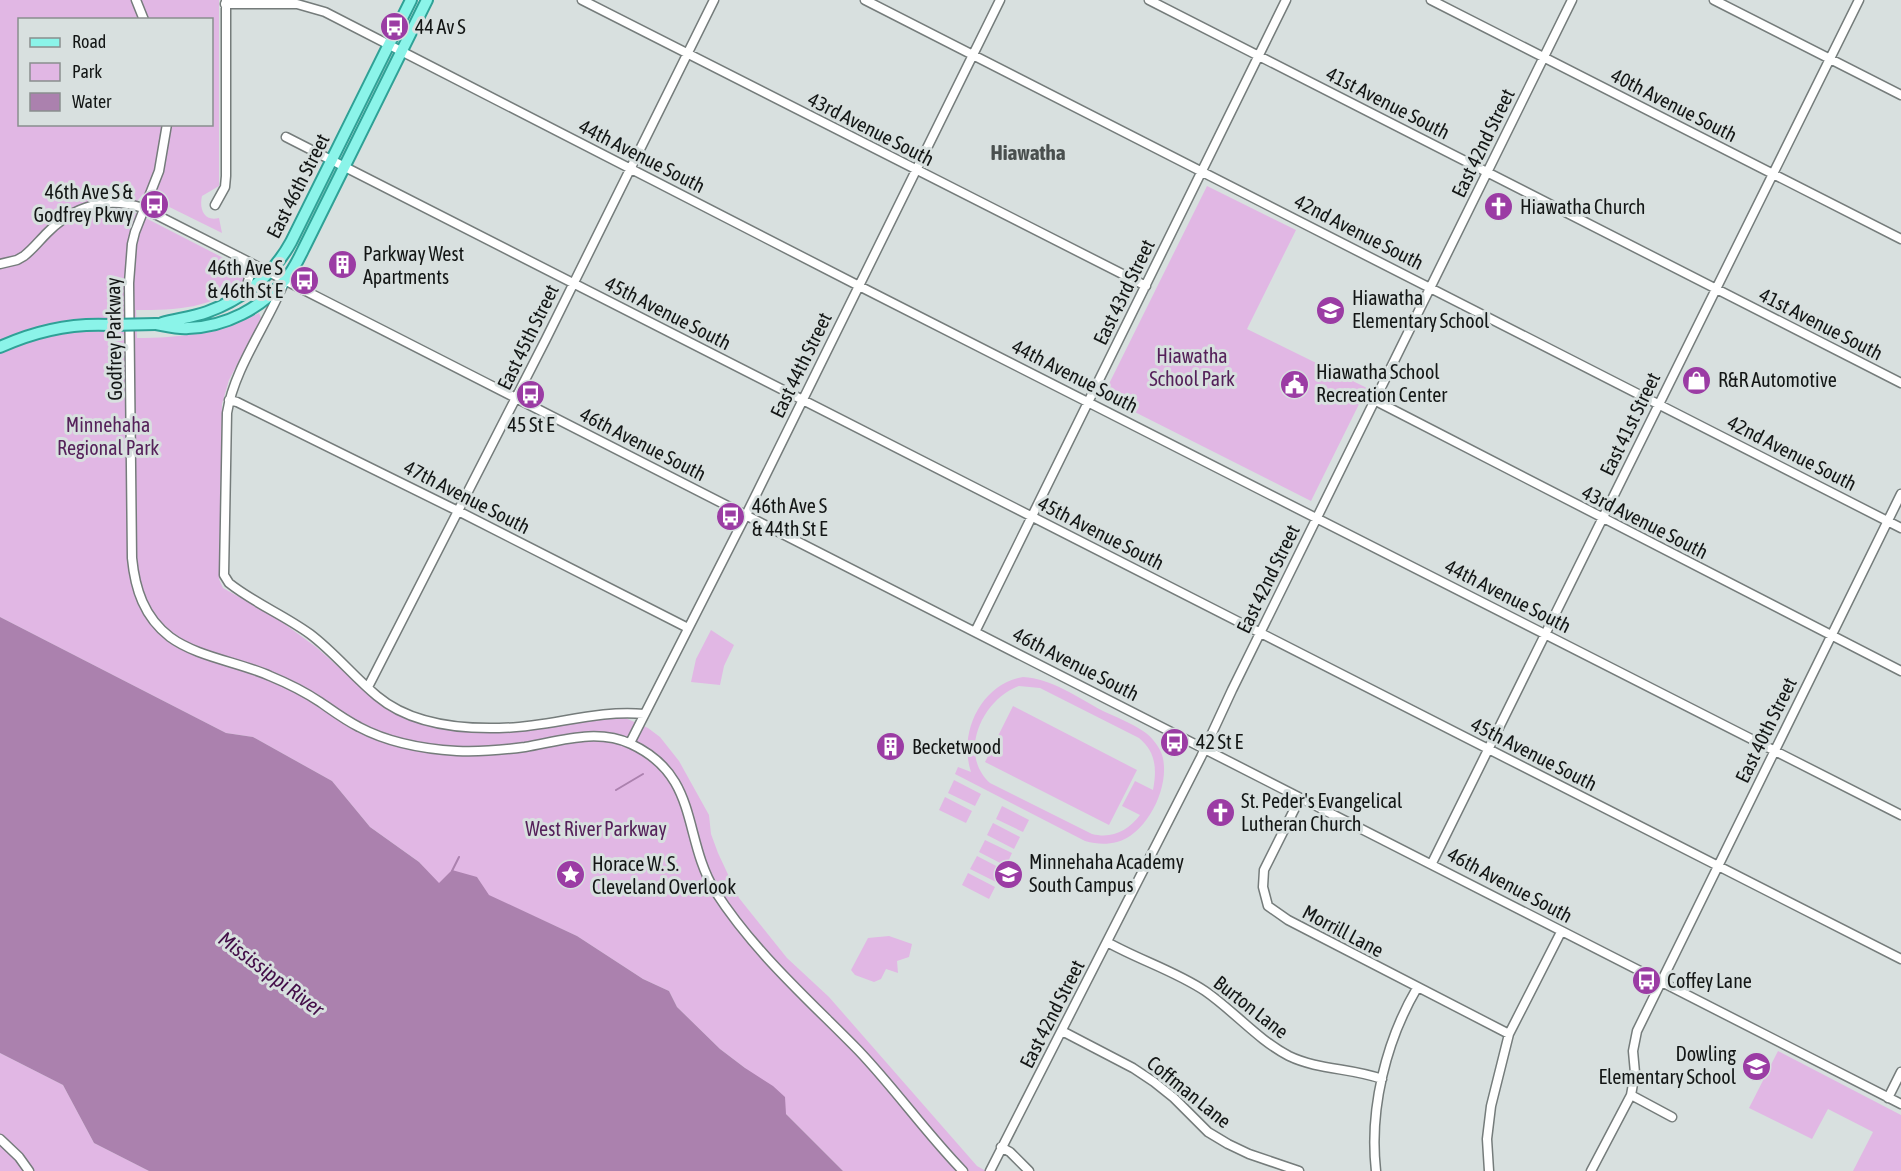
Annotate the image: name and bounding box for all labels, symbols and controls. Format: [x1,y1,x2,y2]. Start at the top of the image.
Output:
bus stop icon: 44 Av S [378,11,410,43]
place label: 44 Av S [415,15,466,38]
legend [18,18,213,126]
text: Road [72,31,106,52]
text: Park [72,61,102,82]
street label: 41st Avenue South [1323,62,1454,144]
street label: 40th Avenue South [1608,63,1741,146]
street label: East 42nd Street [1446,85,1519,201]
street label: 43rd Avenue South [805,87,938,170]
text: Water [72,91,112,112]
street label: 44th Avenue South [576,114,709,197]
street label: East 46th Street [261,129,334,242]
district label: Hiawatha [991,140,1066,164]
place label: 46th Ave S & Godfrey Pkwy [33,180,134,226]
bus stop icon: 46th Ave S & Godfrey Pkwy [138,188,170,220]
street label: 42nd Avenue South [1291,189,1428,274]
church icon: Hiawatha Church [1483,191,1515,223]
place label: Hiawatha Church [1520,195,1645,218]
street label: East 43rd Street [1088,235,1159,348]
place label: Parkway West Apartments [363,242,464,288]
building icon: Parkway West Apartments [326,249,358,281]
place label: 46th Ave S & 46th St E [207,256,283,302]
bus stop icon: 46th Ave S & 46th St E [288,264,320,296]
street label: 45th Avenue South [602,271,735,354]
street label: Godfrey Parkway [101,277,126,401]
street label: East 45th Street [492,280,563,393]
street label: 41st Avenue South [1756,283,1887,365]
place label: Hiawatha Elementary School [1352,286,1490,332]
school or university icon: Hiawatha Elementary School [1315,294,1347,326]
street label: East 44th Street [765,308,836,421]
street label: 44th Avenue South [1009,334,1142,417]
park label: Hiawatha School Park [1149,344,1235,390]
place label: Hiawatha School Recreation Center [1316,360,1448,406]
shop icon: R&R Automotive [1681,364,1713,396]
public building icon: Hiawatha School Recreation Center [1279,368,1311,400]
street label: East 41st Street [1595,368,1664,479]
place label: R&R Automotive [1718,368,1837,391]
bus stop icon: 45 St E [515,379,547,411]
street label: 46th Avenue South [577,402,710,485]
street label: 42nd Avenue South [1724,410,1861,495]
park label: Minnehaha Regional Park [57,413,159,459]
place label: 45 St E [508,413,555,436]
street label: 47th Avenue South [401,455,534,538]
street label: 43rd Avenue South [1579,480,1712,563]
street label: 45th Avenue South [1035,491,1168,574]
place label: 46th Ave S & 44th St E [752,494,828,540]
bus stop icon: 46th Ave S & 44th St E [715,501,747,533]
street label: East 42nd Street [1231,521,1304,637]
street label: 44th Avenue South [1442,554,1575,637]
street label: 46th Avenue South [1010,622,1143,705]
street label: East 40th Street [1730,673,1801,786]
street label: 45th Avenue South [1468,712,1601,795]
bus stop icon: 42 St E [1159,726,1191,758]
place label: 42 St E [1196,730,1243,753]
building icon: Becketwood [875,731,907,763]
place label: Becketwood [912,735,1001,758]
place label: St. Peder's Evangelical Lutheran Church [1241,789,1403,835]
church icon: St. Peder's Evangelical Lutheran Church [1204,796,1236,828]
park label: West River Parkway [525,817,667,840]
street label: 46th Avenue South [1444,842,1577,927]
place label: Minnehaha Academy South Campus [1029,850,1184,896]
place label: Horace W. S. Cleveland Overlook [592,852,736,898]
school or university icon: Minnehaha Academy South Campus [992,858,1024,890]
place icon: Horace W. S. Cleveland Overlook [555,859,587,891]
street label: Morrill Lane [1299,900,1388,961]
water label: Mississippi River [214,926,330,1021]
street label: East 42nd Street [1015,956,1089,1072]
bus stop icon: Coffey Lane [1630,965,1662,997]
place label: Coffey Lane [1667,969,1752,992]
street label: Burton Lane [1210,970,1293,1043]
place label: Dowling Elementary School [1599,1042,1737,1088]
school or university icon: Dowling Elementary School [1741,1050,1773,1082]
street label: Coffman Lane [1143,1051,1236,1132]

